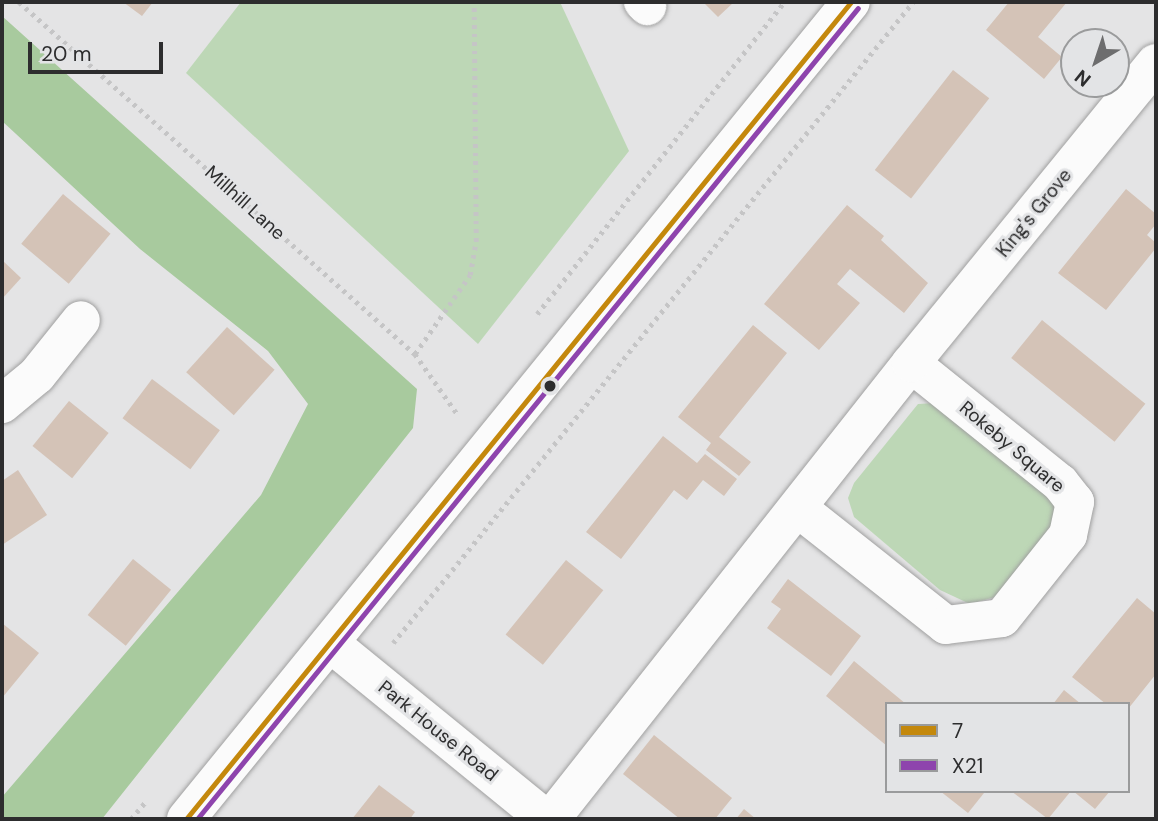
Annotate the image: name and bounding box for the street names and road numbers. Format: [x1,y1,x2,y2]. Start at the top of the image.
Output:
street label: Millhill Lane [200,161,290,245]
street label: King's Grove [991,164,1077,262]
street label: Rokeby Square [955,396,1069,498]
street label: Park House Road [374,676,502,786]

